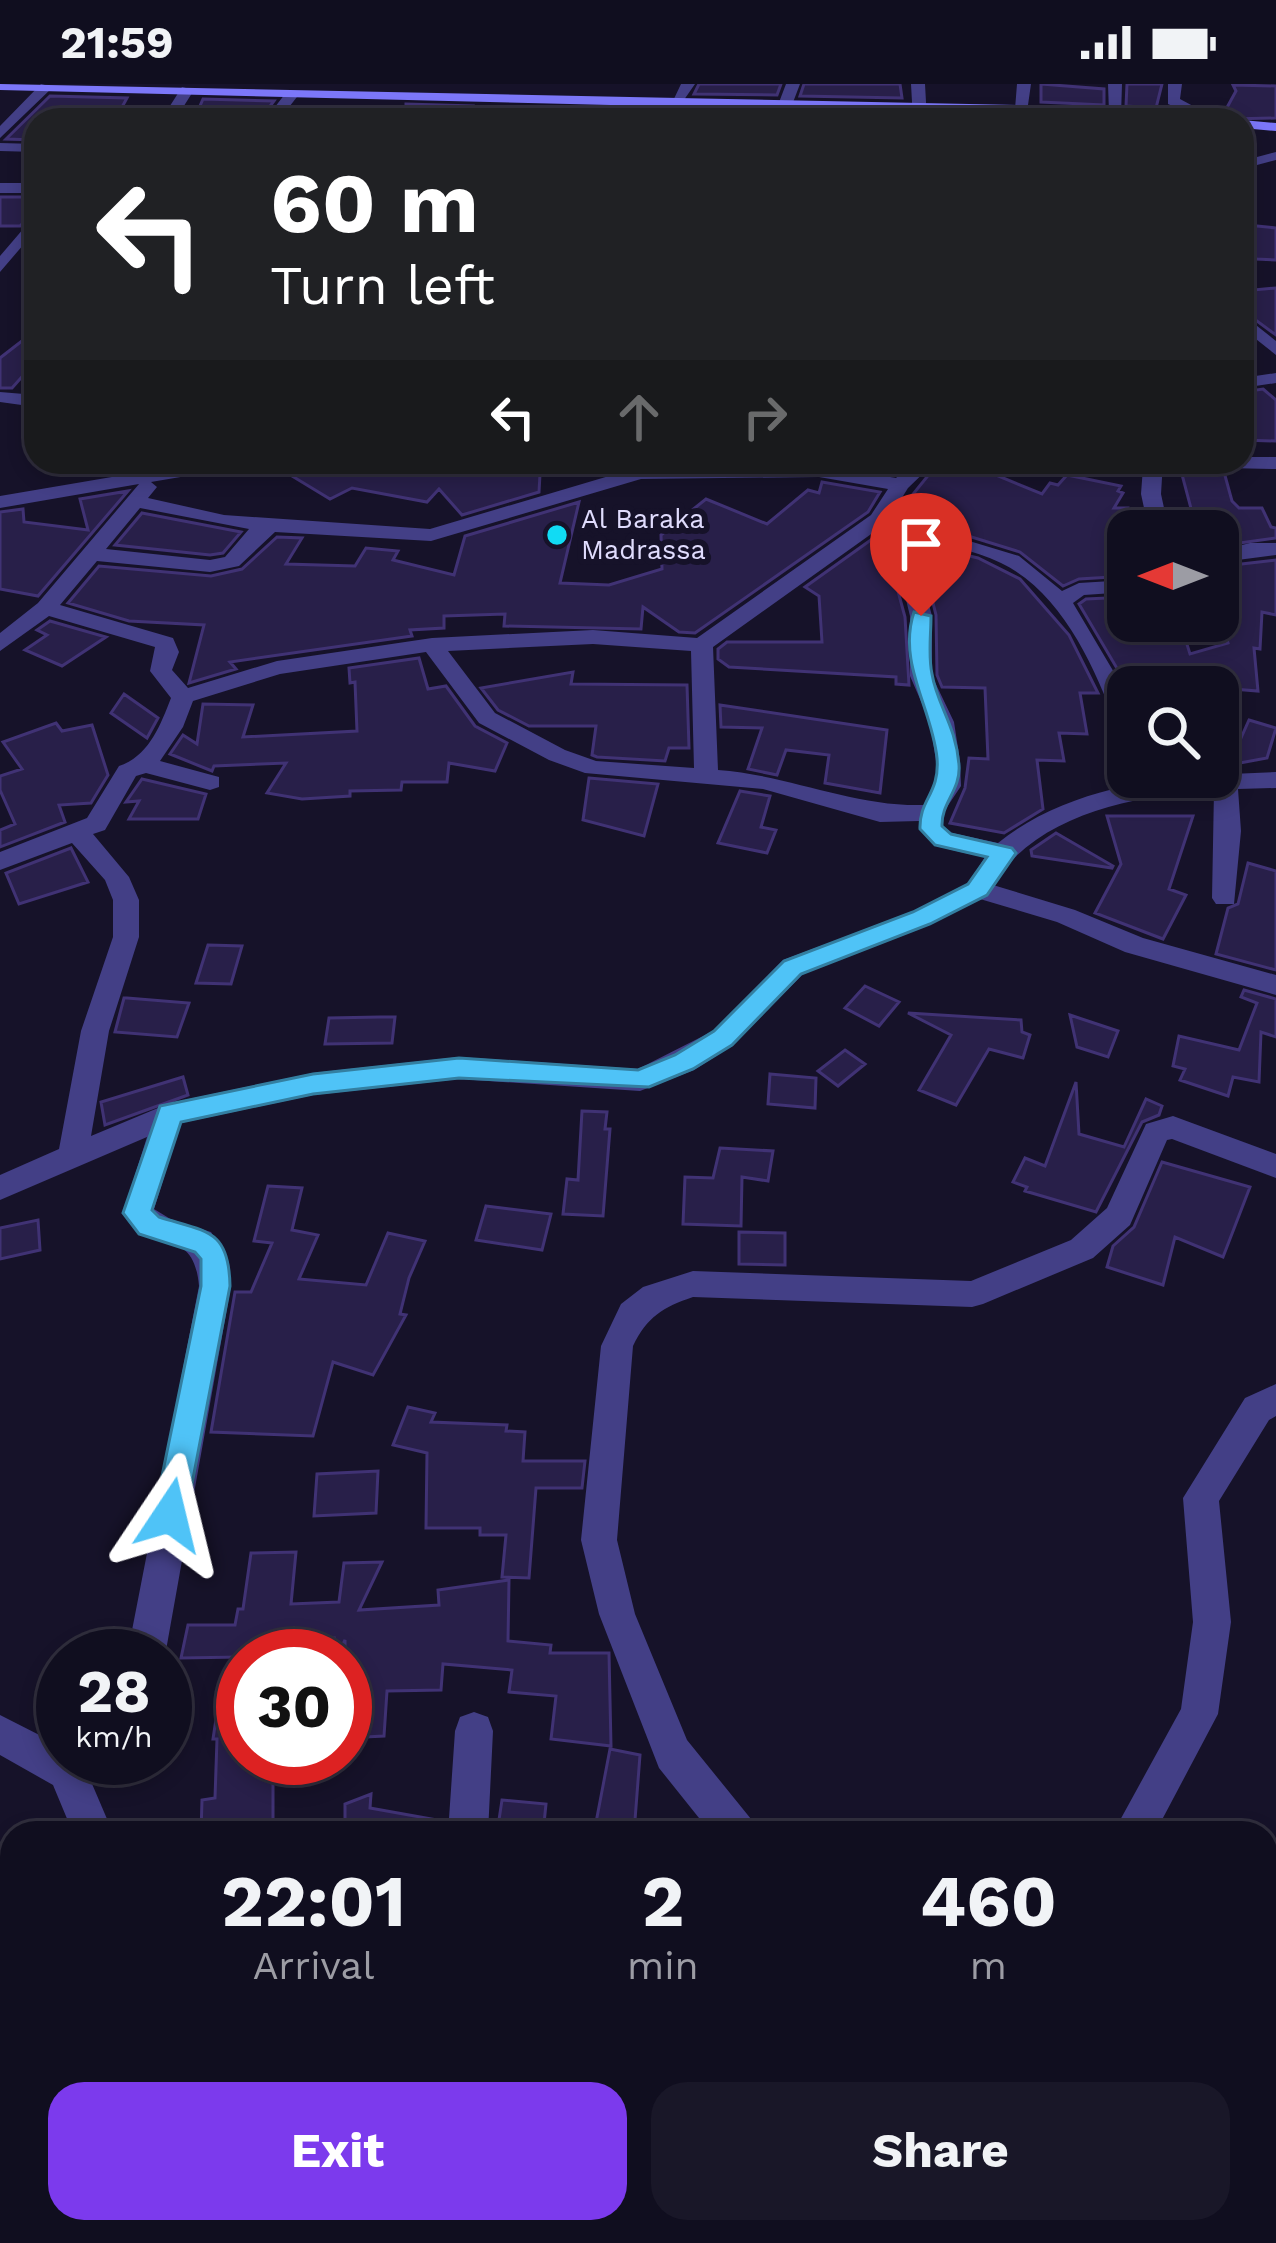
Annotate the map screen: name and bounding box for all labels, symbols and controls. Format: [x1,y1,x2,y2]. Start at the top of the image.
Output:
text: 21:59 [60,16,174,69]
text: 60 m [270,154,479,252]
icon: left [72,156,228,312]
text: Turn left [270,254,495,317]
icon: left [480,384,546,450]
icon: ahead [606,384,672,450]
icon: right [732,384,798,450]
pin [870,493,972,616]
place label: Al Baraka Madrassa [581,503,706,566]
north arrow [1107,510,1239,642]
map controls [1107,510,1239,798]
icon: arrive [888,511,954,577]
marker: Al Baraka Madrassa [544,522,570,548]
button: search [1107,666,1239,798]
position arrow [107,1452,233,1578]
speed limit sign: 30 [216,1629,372,1785]
text: 28 [77,1656,151,1727]
text: km/h [75,1719,153,1754]
text: 22:01 [221,1859,406,1943]
text: 2 [641,1859,684,1943]
text: 460 [920,1859,1057,1943]
text: Arrival [253,1943,374,1988]
text: min [627,1943,699,1988]
text: m [970,1943,1007,1988]
button: Exit [48,2082,627,2220]
button: Share [651,2082,1230,2220]

